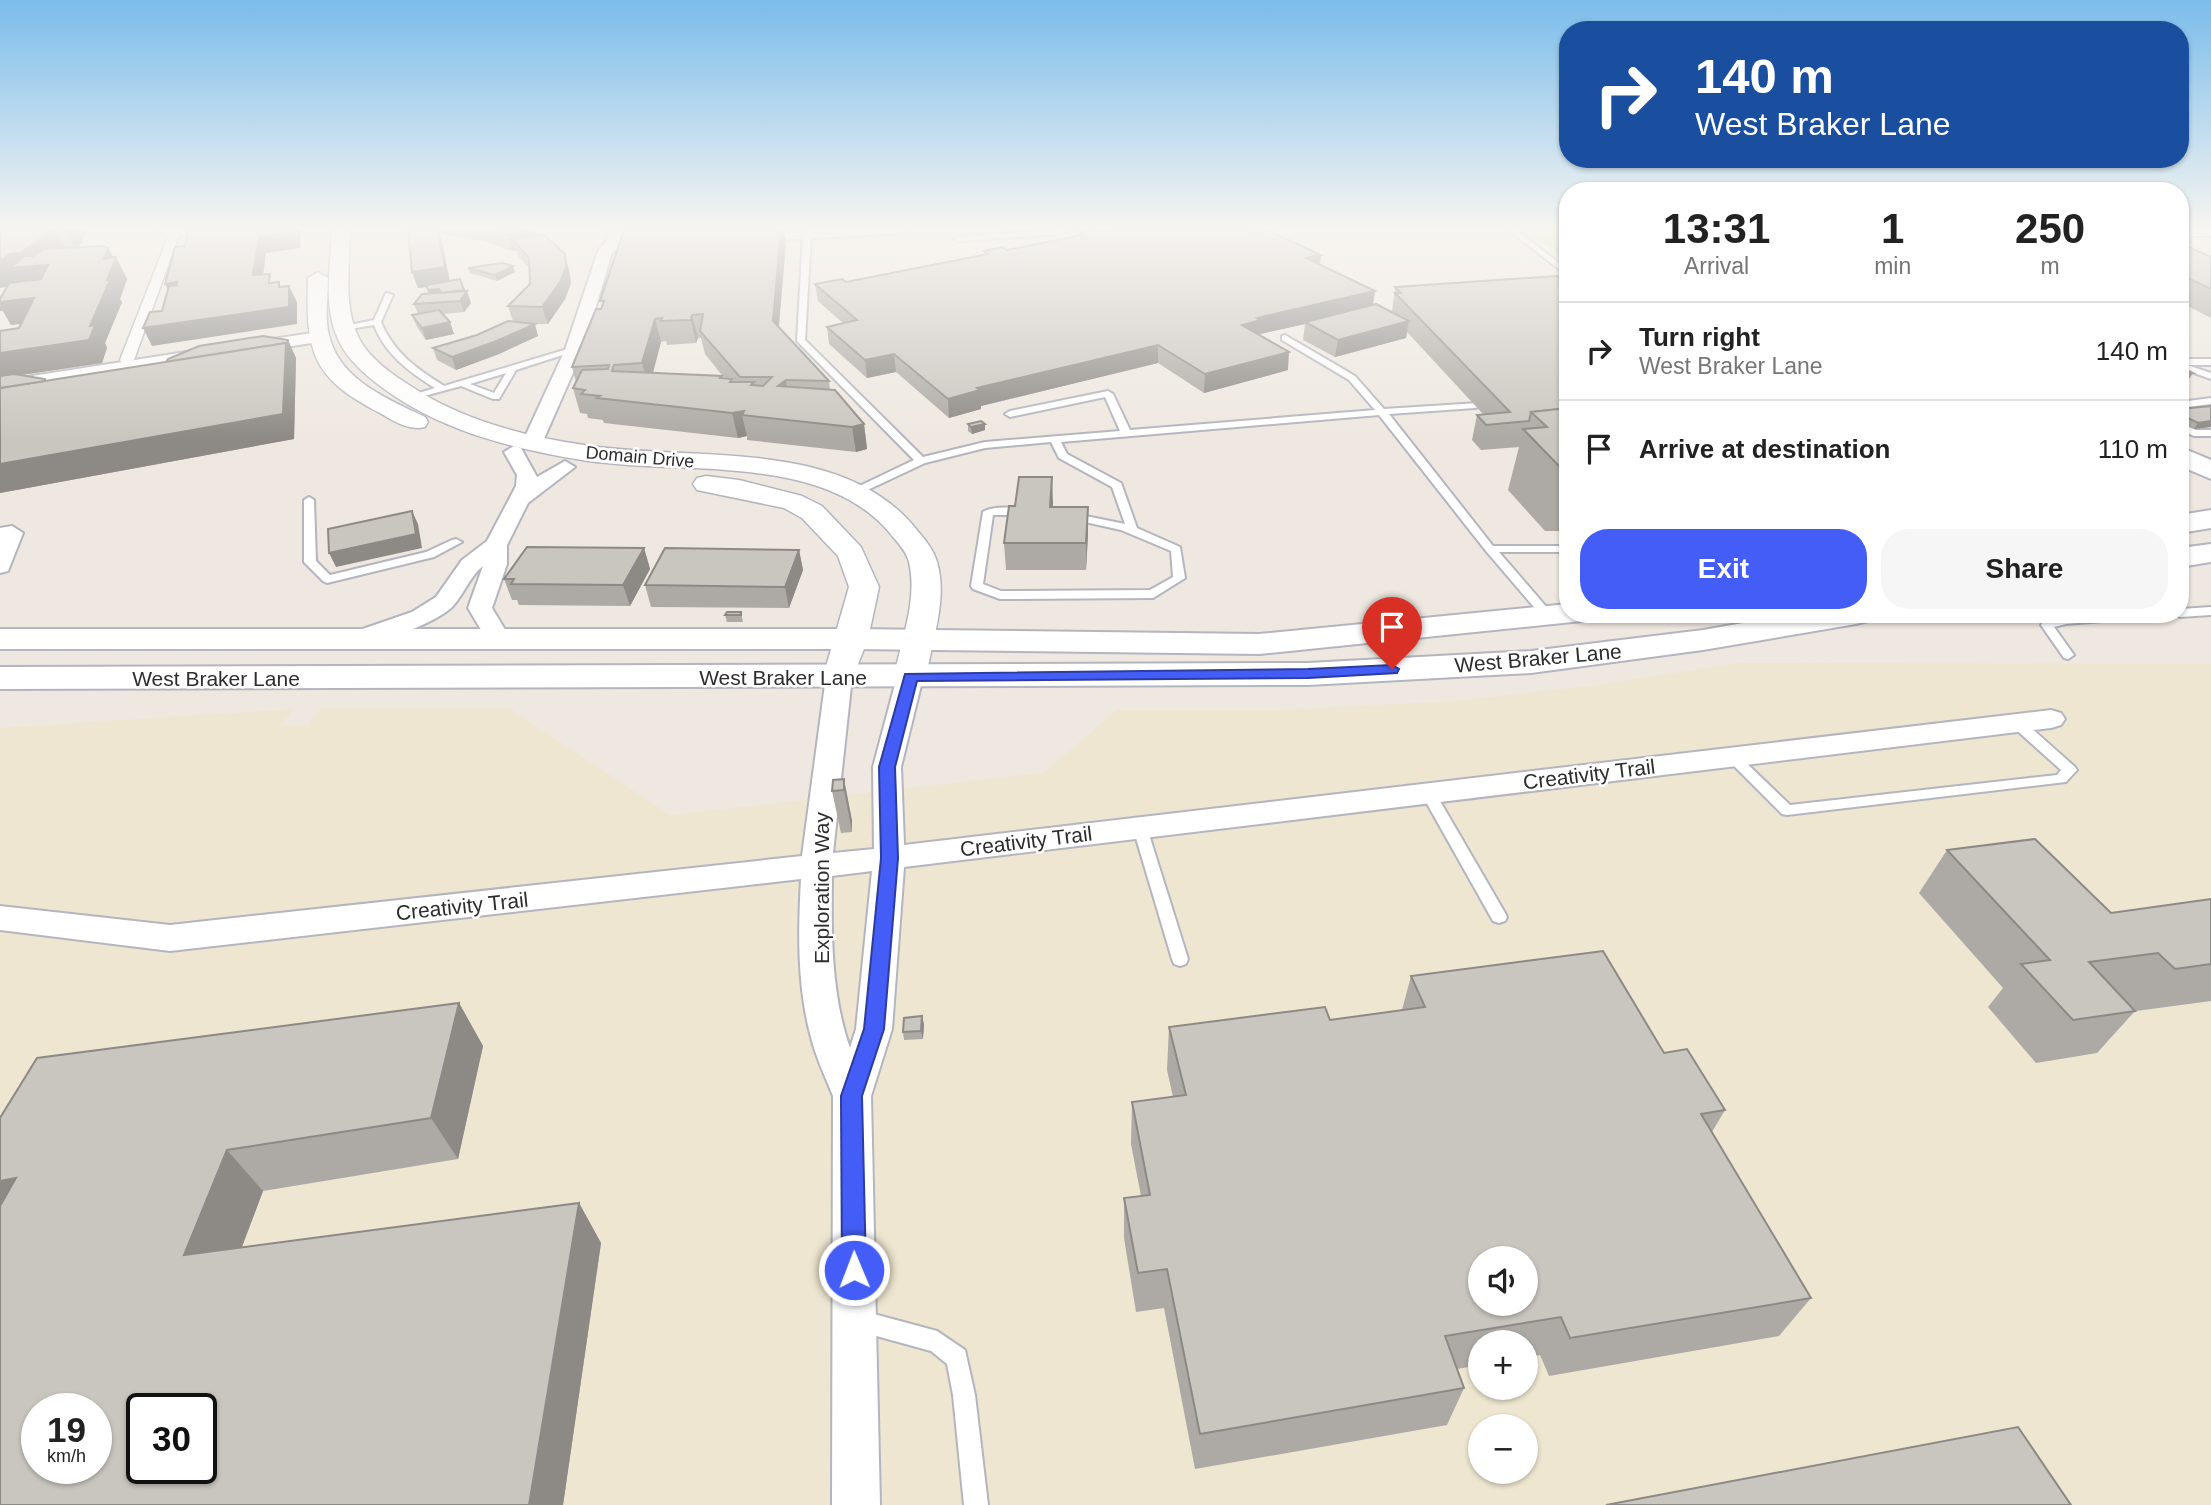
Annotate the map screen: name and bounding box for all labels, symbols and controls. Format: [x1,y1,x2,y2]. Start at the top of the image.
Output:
icon: right [1580,49,1671,140]
text: 140 m [1695,49,1834,103]
text: West Braker Lane [1695,106,1951,142]
text: 13:31 [1663,205,1770,252]
text: 1 [1881,205,1904,252]
text: 250 [2015,205,2085,252]
text: Arrival [1684,253,1749,279]
text: min [1874,253,1911,279]
text: m [2041,253,2060,279]
text: Turn right [1639,322,1760,352]
icon: right [1580,332,1618,370]
text: 140 m [2096,336,2168,366]
text: West Braker Lane [1639,353,1823,379]
icon: arrive [1580,430,1618,468]
text: Arrive at destination [1639,434,1890,464]
text: 110 m [2098,434,2168,464]
street label: Domain Drive [585,442,695,472]
button: Exit [1580,529,1867,609]
button: Share [1881,529,2168,609]
pin [1362,597,1422,669]
icon: arrive [1373,608,1411,646]
street label: West Braker Lane [1453,639,1623,677]
street label: West Braker Lane [699,666,867,689]
street label: West Braker Lane [132,667,300,690]
street label: Creativity Trail [1522,754,1656,794]
street label: Exploration Way [810,811,833,964]
street label: Creativity Trail [959,821,1093,861]
street label: Creativity Trail [395,888,529,924]
position arrow [817,1233,891,1307]
map controls [1468,1246,1538,1484]
button: sound [1468,1246,1538,1316]
button: + [1468,1330,1538,1400]
speed limit sign: 30 [126,1393,217,1484]
text: 19 [47,1410,86,1449]
button: − [1468,1414,1538,1484]
text: km/h [47,1446,86,1466]

